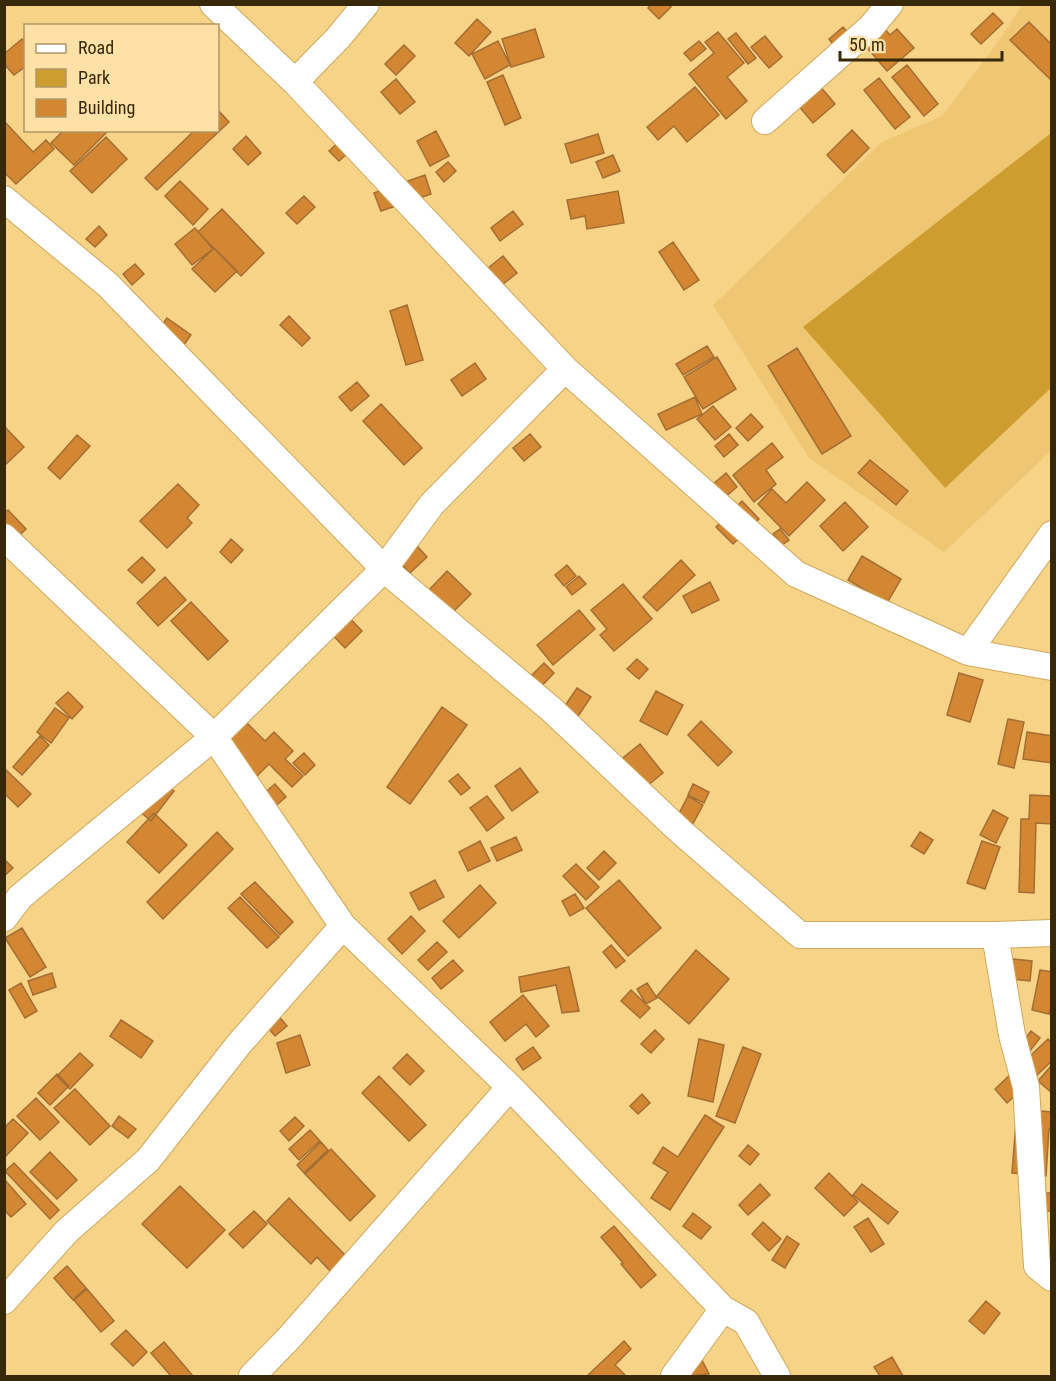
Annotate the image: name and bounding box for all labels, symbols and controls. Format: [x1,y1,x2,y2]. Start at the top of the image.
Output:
legend [24,24,219,132]
scale bar [840,24,1002,62]
text: 50 m [849,34,884,55]
text: Road [78,37,114,58]
text: Park [78,67,110,88]
text: Building [78,97,135,118]

